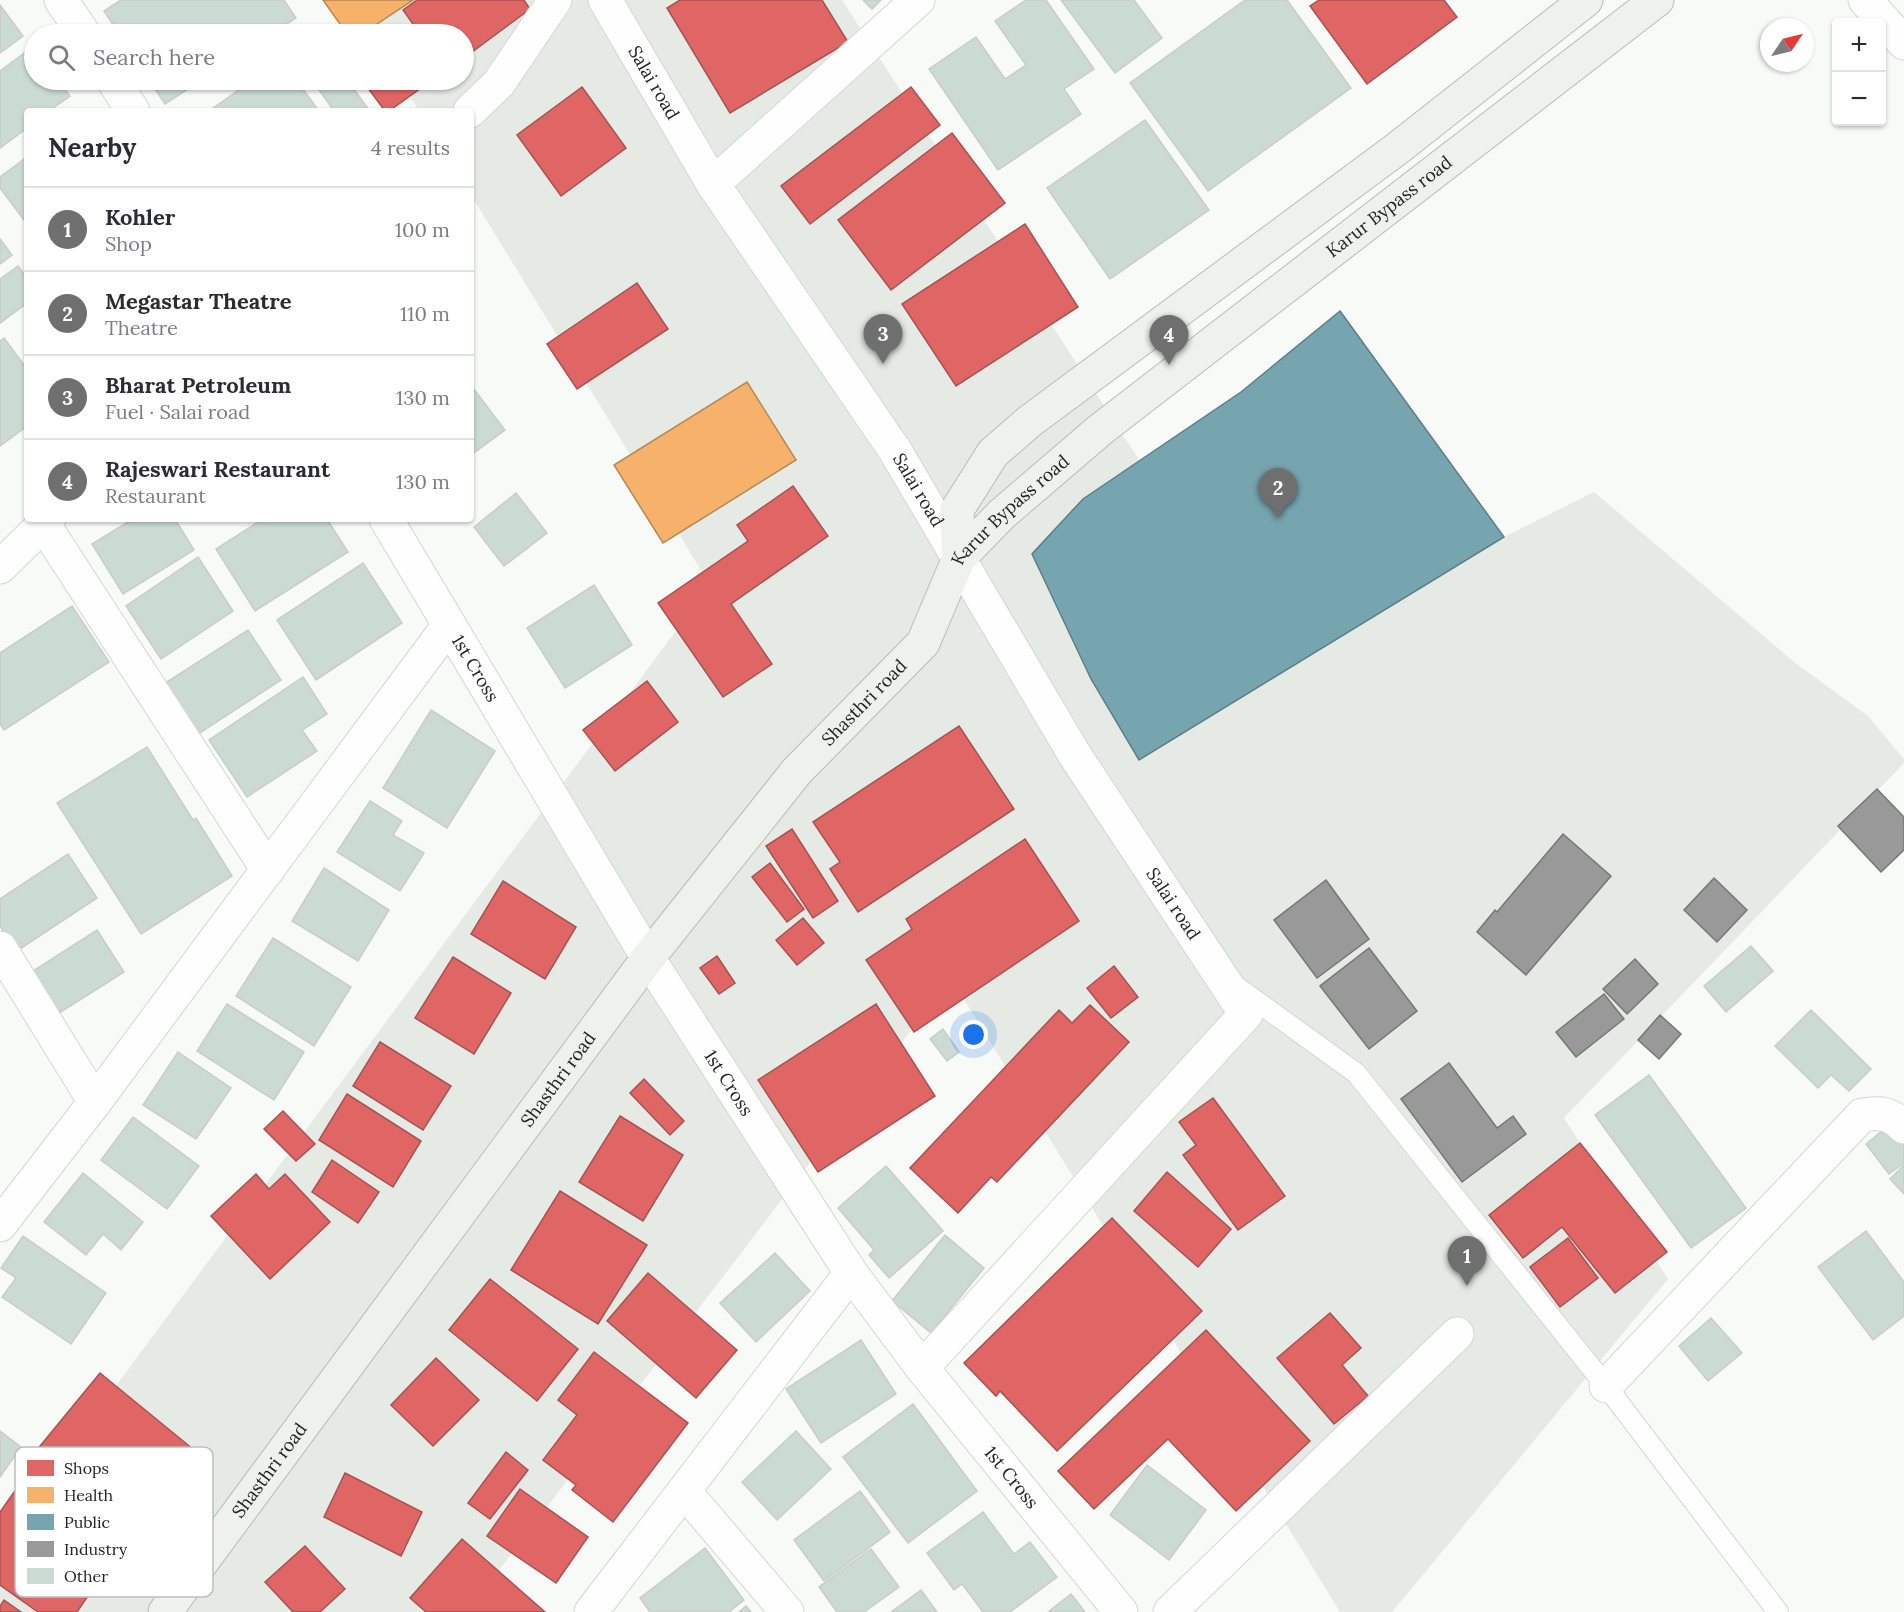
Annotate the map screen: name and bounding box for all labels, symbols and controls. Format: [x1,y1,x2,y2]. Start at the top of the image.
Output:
north arrow [1760,18,1814,72]
map controls [1832,18,1886,126]
button: + [1832,18,1886,72]
search box [24,24,474,90]
icon: search [45,41,78,74]
street label: Salai road [623,41,685,124]
text: Search here [93,43,215,71]
button: − [1832,72,1886,126]
text: Nearby [48,131,136,164]
text: 4 results [371,135,450,160]
street label: Karur Bypass road [1321,150,1457,262]
text: Kohler [105,203,175,231]
text: 1 [63,217,72,242]
text: 100 m [395,217,450,242]
text: Shop [105,231,152,256]
text: Megastar Theatre [105,287,292,315]
text: 2 [62,301,73,326]
text: 110 m [400,301,450,326]
pin: 3 [864,314,902,364]
text: Theatre [105,315,178,340]
pin: 4 [1150,316,1188,365]
text: Bharat Petroleum [105,371,291,399]
text: 3 [62,385,73,410]
text: 130 m [396,385,450,410]
text: Fuel · Salai road [105,399,250,424]
street label: Salai road [888,449,950,531]
street label: Karur Bypass road [945,449,1074,568]
text: Rajeswari Restaurant [105,455,330,483]
pin: 2 [1258,468,1298,518]
text: 4 [62,469,73,494]
text: 130 m [396,469,450,494]
text: Restaurant [105,483,206,508]
street label: 1st Cross [447,630,504,706]
street label: Shasthri road [816,654,912,750]
street label: Salai road [1141,863,1206,944]
your location [959,1020,988,1049]
street label: Shasthri road [515,1027,601,1131]
street label: 1st Cross [699,1045,759,1120]
pin: 1 [1448,1236,1486,1286]
street label: Shasthri road [227,1418,312,1522]
street label: 1st Cross [979,1441,1044,1513]
legend [15,1447,213,1597]
text: Shops [64,1458,109,1478]
text: Health [64,1485,114,1505]
text: Public [64,1512,110,1532]
text: Industry [64,1539,128,1559]
text: Other [64,1566,108,1586]

